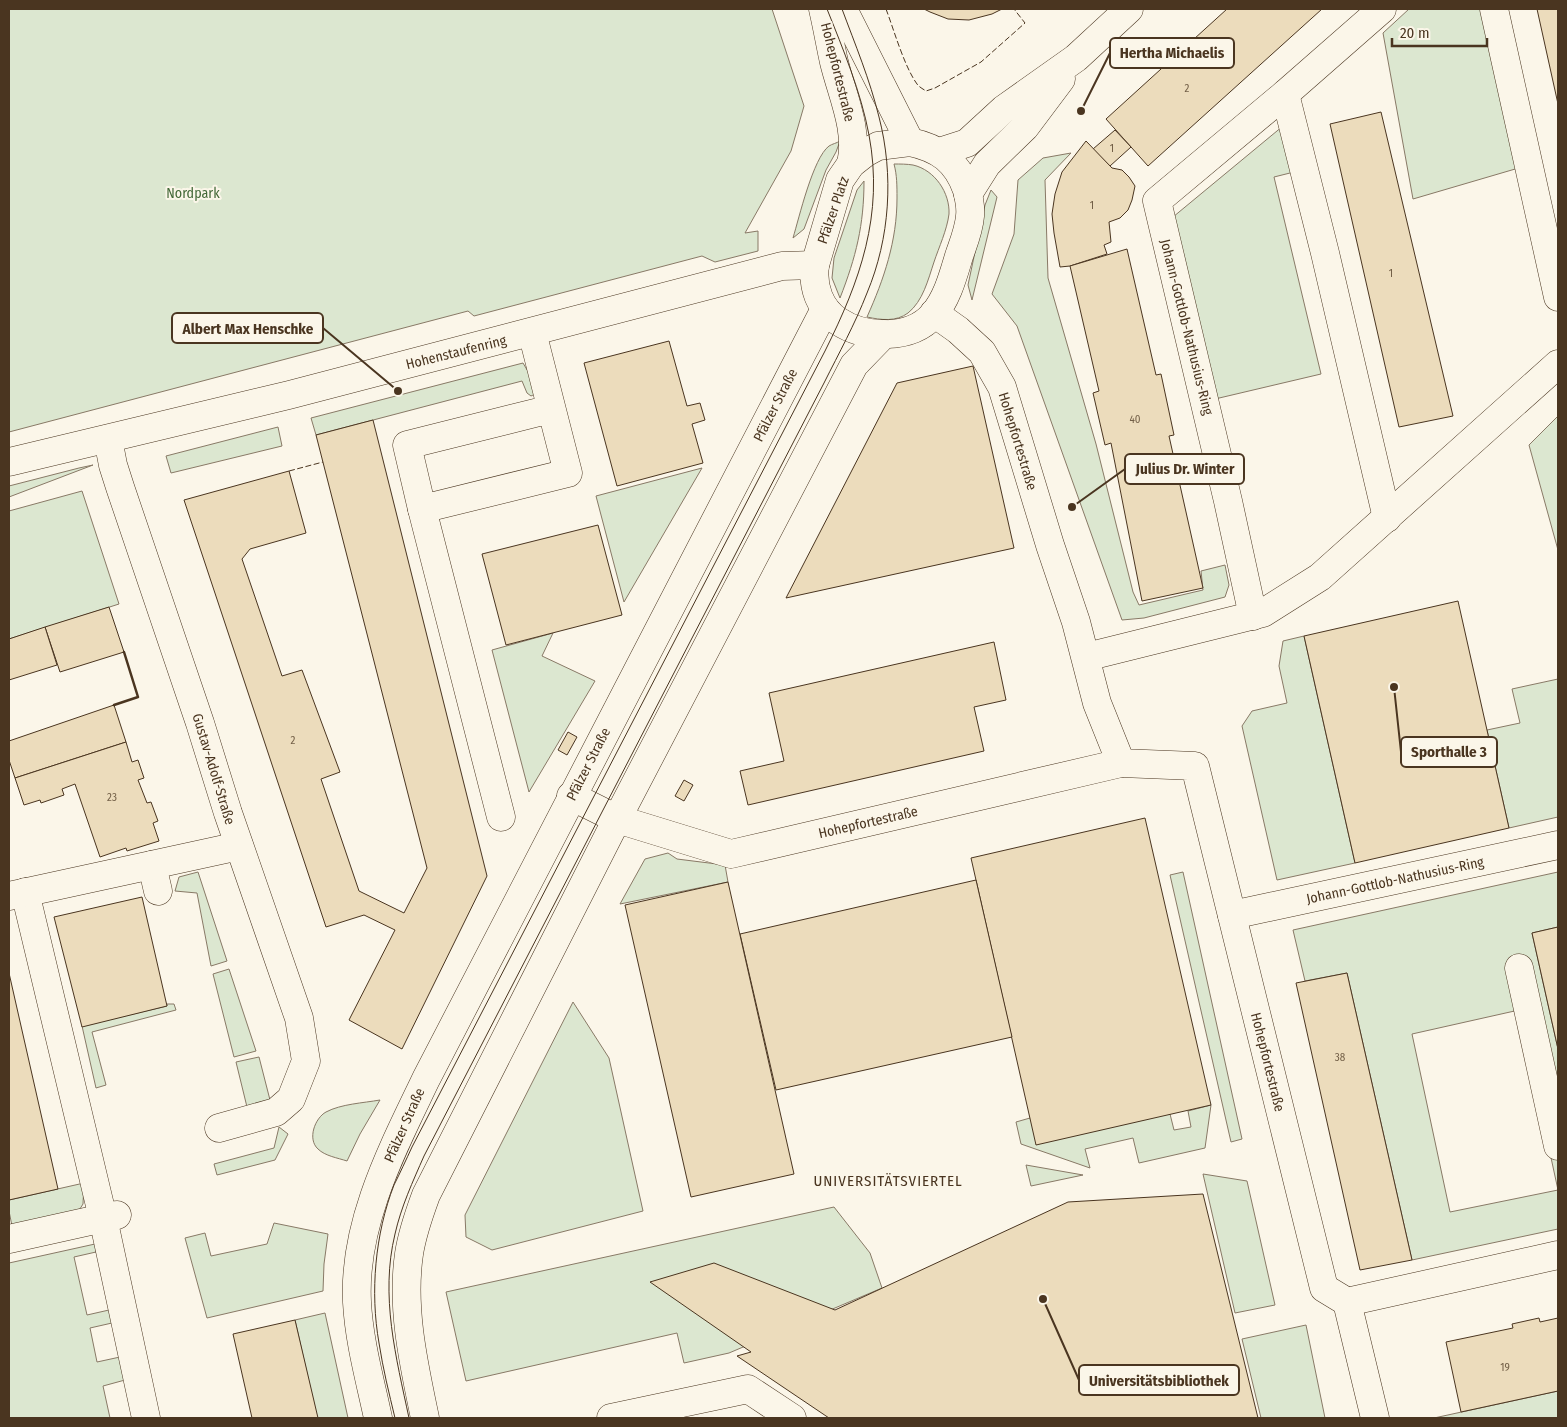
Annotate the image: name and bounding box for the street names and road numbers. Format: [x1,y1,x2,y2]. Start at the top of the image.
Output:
street label: Hohepfortestraße [817,21,858,124]
street label: Pfälzer Platz [814,174,853,246]
street label: Johann-Gottlob-Nathusius-Ring [1156,237,1217,417]
street label: Hohenstaufenring [404,332,509,373]
street label: Pfälzer Straße [750,366,801,445]
street label: Hohepfortestraße [995,390,1041,492]
street label: Gustav-Adolf-Straße [189,712,239,827]
street label: Pfälzer Straße [563,725,614,804]
street label: Hohepfortestraße [817,803,920,842]
street label: Johann-Gottlob-Nathusius-Ring [1305,853,1486,908]
street label: Hohepfortestraße [1247,1011,1288,1114]
street label: Pfälzer Straße [381,1085,428,1165]

